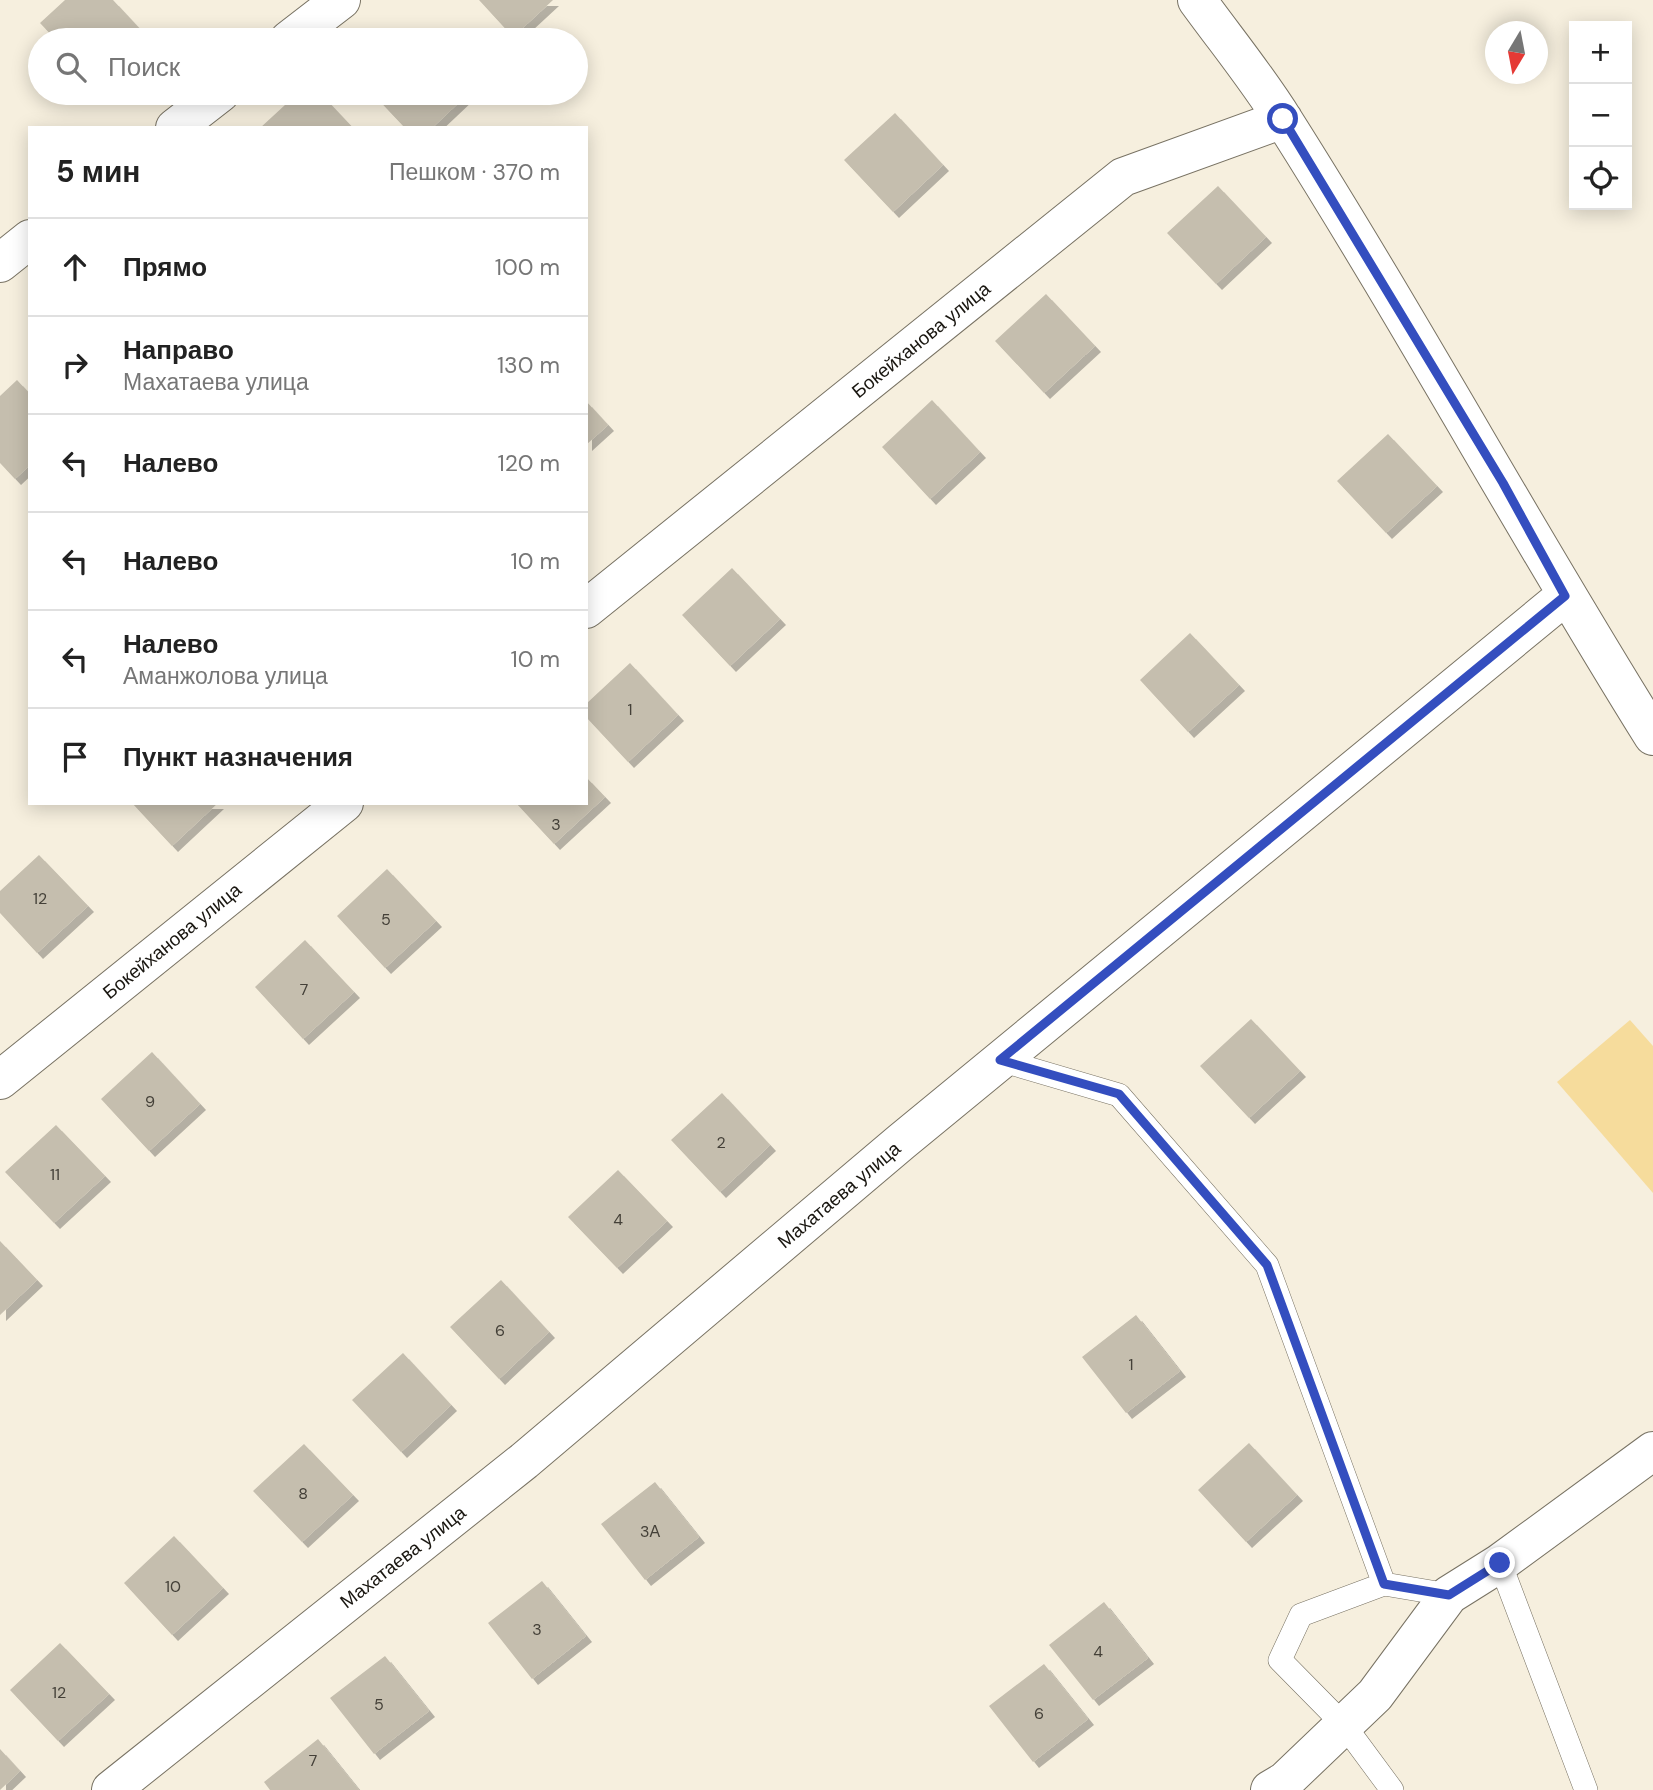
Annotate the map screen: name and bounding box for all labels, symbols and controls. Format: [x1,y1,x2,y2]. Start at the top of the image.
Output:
north arrow [1485,21,1548,84]
map controls [1569,21,1632,210]
button: + [1569,21,1632,84]
search box [28,28,588,105]
icon: search [52,48,90,86]
text: Поиск [108,50,180,84]
button: − [1569,84,1632,147]
route start [1267,103,1298,134]
button: locate [1569,147,1632,210]
text: 5 мин [56,152,140,191]
text: Пешком · 370 m [389,157,560,187]
icon: ahead [56,248,94,286]
text: Прямо [123,250,207,284]
text: 100 m [495,252,560,282]
street label: Бокейханова улица [847,276,996,404]
text: Направо [123,333,234,367]
icon: right [56,346,94,384]
text: 130 m [497,350,560,380]
text: Махатаева улица [123,367,309,397]
icon: left [56,444,94,482]
text: Налево [123,446,218,480]
text: 120 m [497,448,560,478]
icon: left [56,542,94,580]
text: Налево [123,544,218,578]
text: 10 m [510,546,560,576]
text: Налево [123,627,218,661]
icon: left [56,640,94,678]
text: 10 m [510,644,560,674]
text: Аманжолова улица [123,661,328,691]
house number: 1 [628,699,633,720]
icon: arrive [56,738,94,776]
text: Пункт назначения [123,740,353,774]
house number: 3 [551,814,561,835]
street label: Бокейханова улица [98,877,247,1005]
house number: 12 [33,888,47,909]
house number: 5 [381,909,391,930]
house number: 7 [300,979,308,1000]
house number: 9 [145,1091,155,1112]
house number: 2 [716,1132,726,1153]
street label: Махатаева улица [772,1136,906,1254]
house number: 11 [50,1164,60,1185]
house number: 4 [613,1209,623,1230]
house number: 6 [495,1320,505,1341]
house number: 1 [1129,1354,1134,1375]
house number: 8 [298,1483,308,1504]
street label: Махатаева улица [335,1500,471,1614]
house number: 3А [640,1521,660,1542]
route end [1484,1547,1515,1578]
house number: 10 [165,1576,181,1597]
house number: 3 [532,1619,542,1640]
house number: 4 [1093,1641,1103,1662]
house number: 12 [52,1682,66,1703]
house number: 5 [374,1694,384,1715]
house number: 6 [1034,1703,1044,1724]
house number: 7 [309,1750,317,1771]

